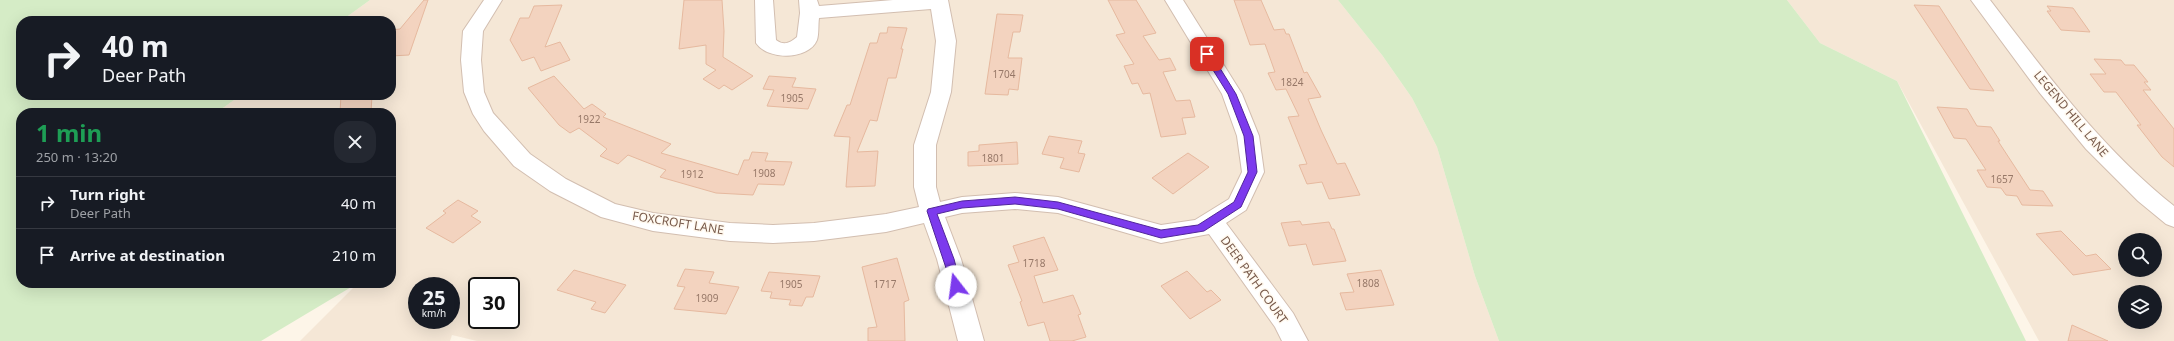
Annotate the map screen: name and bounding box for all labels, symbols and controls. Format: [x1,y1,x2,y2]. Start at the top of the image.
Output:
text: 40 m [102,27,169,65]
icon: right [36,32,88,84]
pin [1190,37,1224,71]
icon: arrive [1196,43,1218,65]
text: Deer Path [102,63,186,87]
house number: 1704 [993,67,1016,81]
street label: LEGEND HILL LANE [2030,67,2113,160]
house number: 1824 [1281,75,1304,89]
house number: 1905 [781,91,804,105]
house number: 1922 [578,112,601,126]
text: 1 min [36,116,102,149]
button: close [334,121,376,163]
text: 250 m · 13:20 [36,148,117,166]
house number: 1801 [982,151,1004,165]
house number: 1908 [753,166,776,180]
house number: 1912 [681,167,704,181]
house number: 1657 [1991,172,2014,186]
text: Turn right [70,184,145,204]
icon: right [36,192,58,214]
text: 40 m [341,193,376,213]
text: Deer Path [70,204,131,222]
street label: FOXCROFT LANE [631,207,725,238]
street label: DEER PATH COURT [1217,232,1292,327]
map controls [2118,233,2162,329]
button: search [2118,233,2162,277]
icon: arrive [36,244,58,266]
text: Arrive at destination [70,245,225,265]
text: 210 m [332,245,376,265]
house number: 1718 [1023,256,1046,270]
position arrow [935,265,977,307]
house number: 1808 [1357,276,1380,290]
speed limit sign: 30 [468,277,520,329]
house number: 1905 [780,277,803,291]
house number: 1717 [874,277,897,291]
text: 25 [423,284,445,311]
button: layers [2118,285,2162,329]
house number: 1909 [696,291,719,305]
text: km/h [422,306,446,320]

